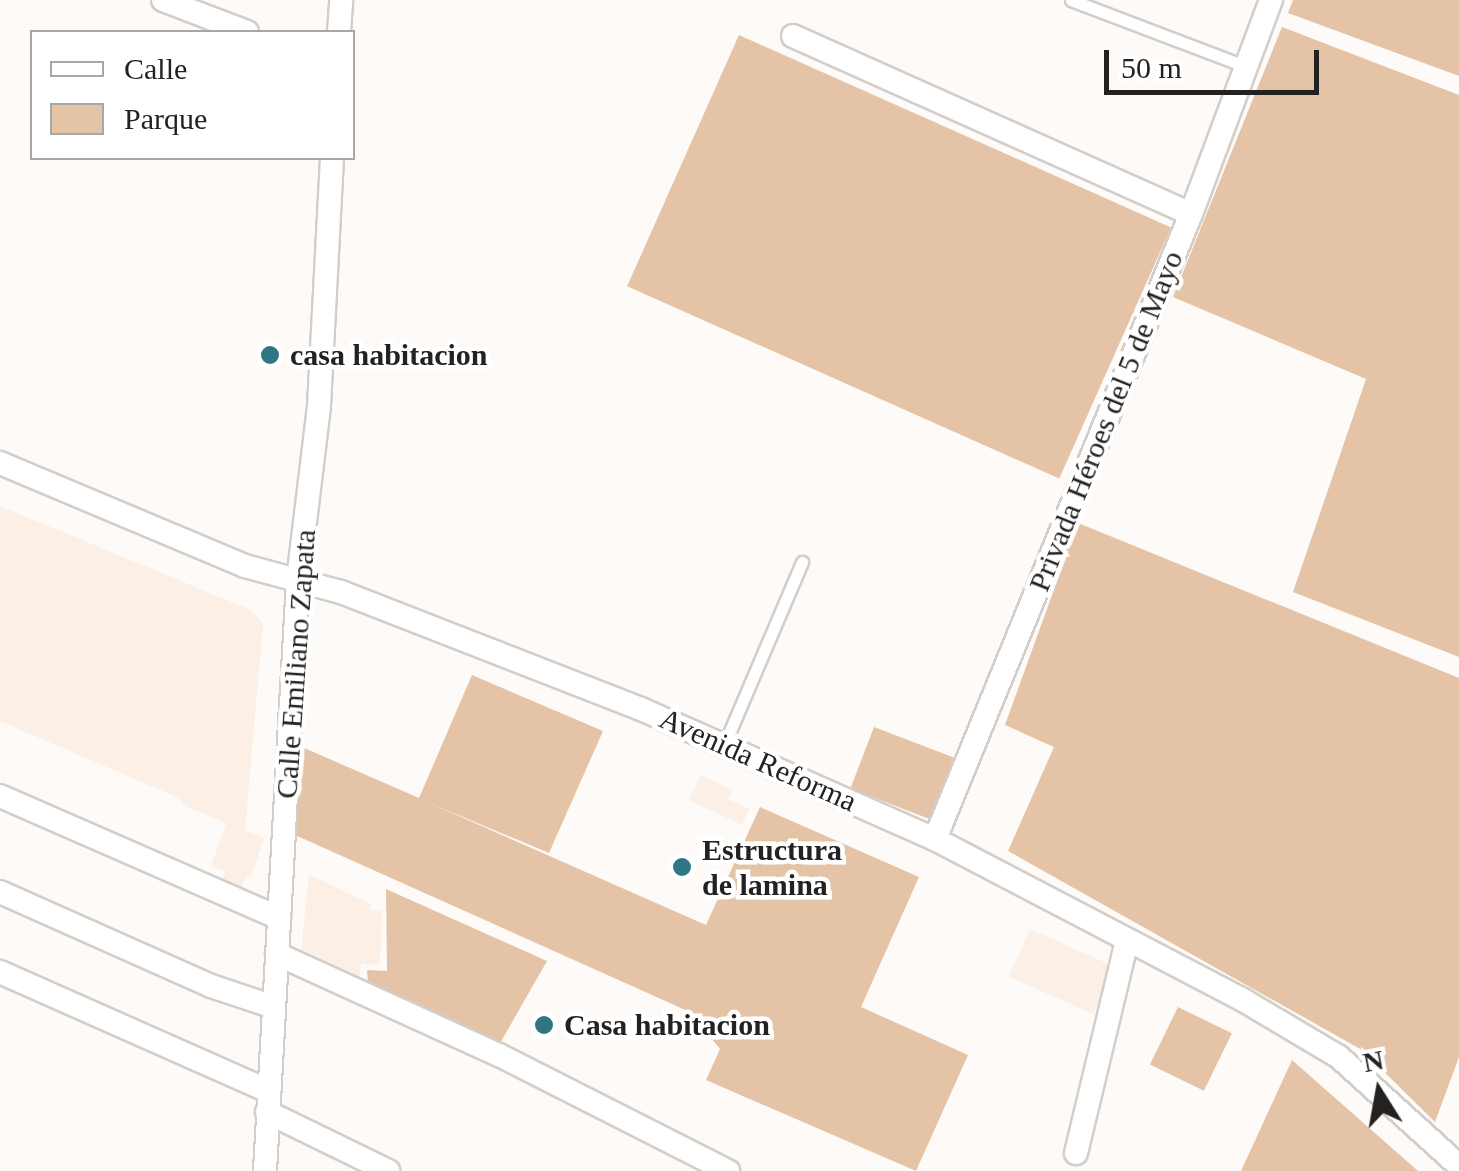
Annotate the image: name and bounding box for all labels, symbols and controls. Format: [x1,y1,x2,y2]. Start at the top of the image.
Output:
legend [30,30,355,160]
scale bar [1109,30,1324,92]
text: 50 m [1121,51,1182,84]
text: Calle [124,52,187,85]
text: Parque [124,102,207,135]
street label: Privada Héroes del 5 de Mayo [1021,245,1191,597]
place label: casa habitacion [290,337,488,373]
marker: casa habitacion [259,344,281,366]
street label: Calle Emiliano Zapata [269,528,323,800]
street label: Avenida Reforma [654,700,862,820]
place label: Estructura de lamina [702,832,842,902]
marker: Estructura de lamina [671,856,693,878]
place label: Casa habitacion [564,1007,770,1043]
marker: Casa habitacion [533,1014,555,1036]
north arrow [1329,1041,1429,1141]
text: N [1360,1044,1386,1078]

